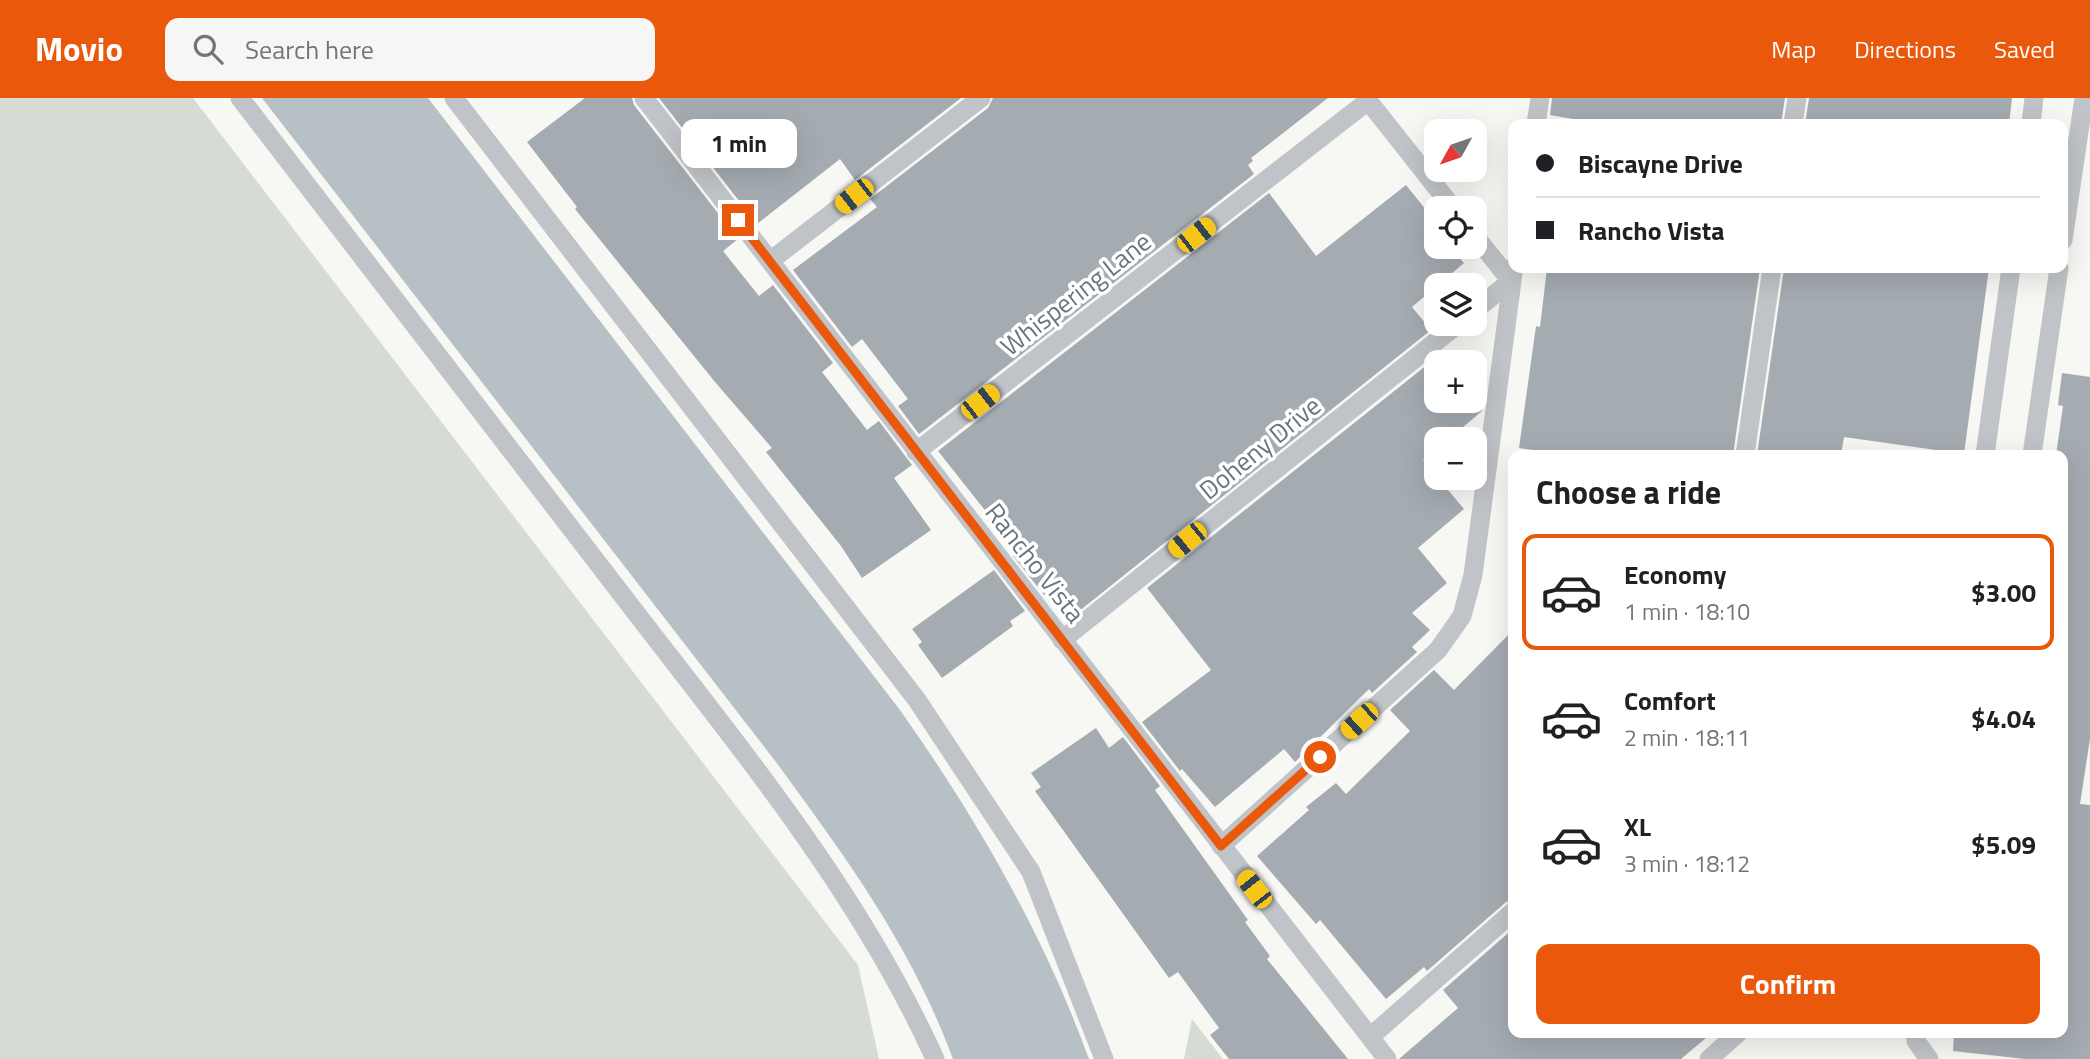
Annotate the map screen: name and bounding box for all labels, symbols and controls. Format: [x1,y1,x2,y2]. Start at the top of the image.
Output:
search box [165,18,655,81]
text: Movio [35,24,123,74]
icon: search [189,30,227,68]
text: Search here [245,30,374,69]
text: Map [1771,31,1816,67]
text: Directions [1854,31,1956,67]
text: Saved [1994,31,2055,67]
callout: 1 min [680,118,796,167]
north arrow [1424,119,1488,182]
map controls [1424,119,1487,490]
text: 1 min [711,126,767,161]
text: Biscayne Drive [1578,144,1743,183]
car [831,175,878,217]
button: locate [1424,196,1487,259]
route end [722,204,754,236]
text: Rancho Vista [1578,211,1725,250]
car [1173,214,1220,256]
street label: Whispering Lane [992,222,1159,365]
button: layers [1424,273,1487,336]
button: + [1424,350,1487,413]
car [957,381,1004,423]
street label: Doheny Drive [1190,386,1329,509]
button: − [1424,427,1487,490]
text: Choose a ride [1536,468,1721,516]
street label: Rancho Vista [976,494,1095,631]
car [1165,519,1210,561]
text: Economy [1624,555,1726,594]
icon: car [1540,561,1603,624]
text: $3.00 [1971,573,2036,612]
text: 1 min · 18:10 [1624,594,1750,629]
text: Comfort [1624,681,1716,720]
icon: car [1540,687,1603,750]
car [1337,699,1382,743]
text: $4.04 [1971,699,2036,738]
text: 2 min · 18:11 [1624,720,1750,755]
route start [1304,741,1336,773]
text: XL [1624,807,1651,846]
icon: car [1540,813,1603,876]
text: $5.09 [1971,825,2036,864]
text: 3 min · 18:12 [1624,846,1750,881]
car [1233,866,1276,912]
button: Confirm [1536,944,2040,1024]

